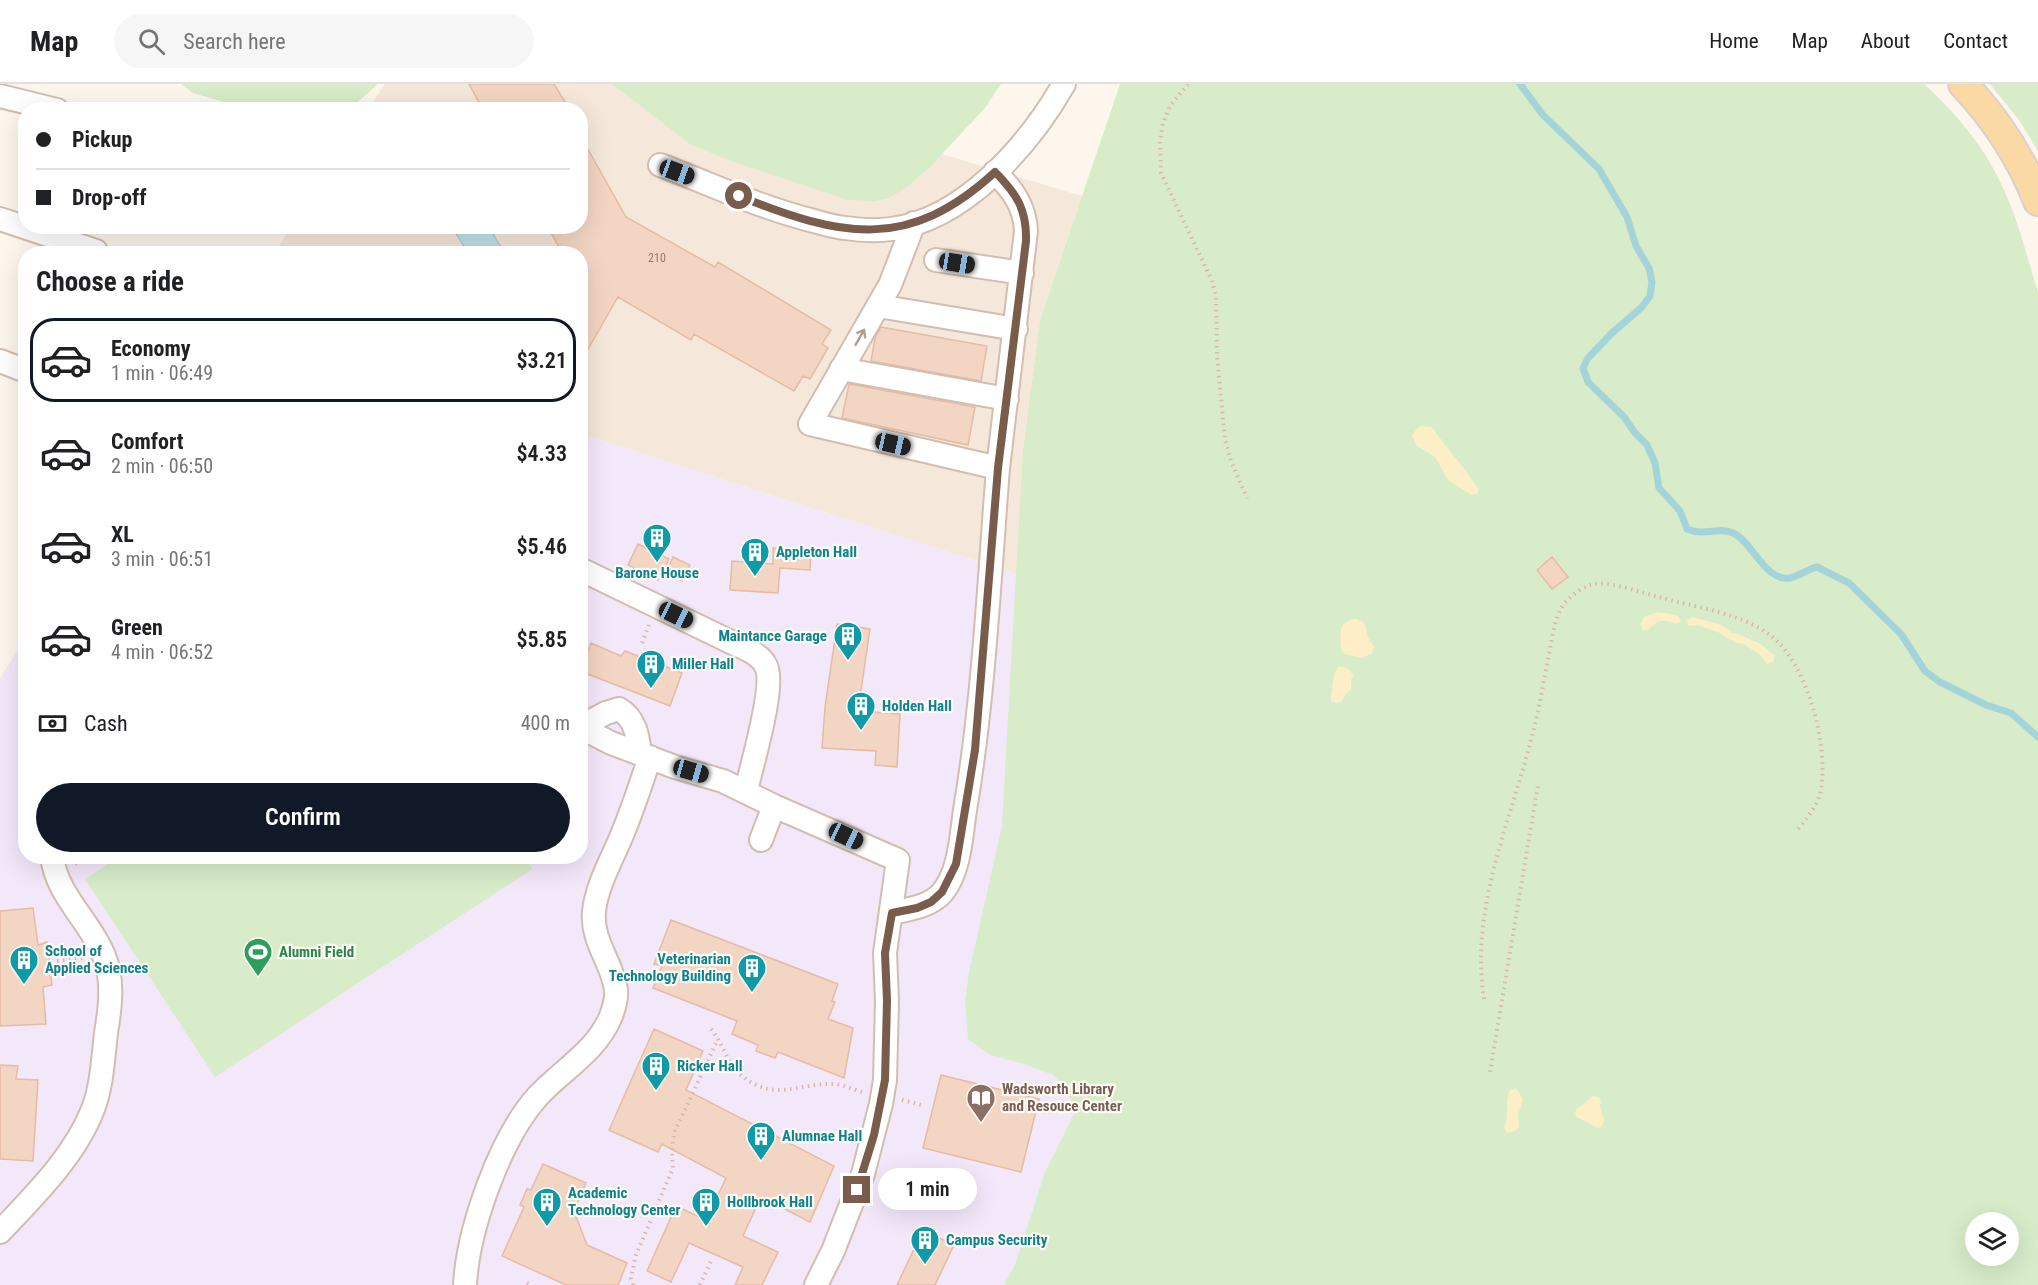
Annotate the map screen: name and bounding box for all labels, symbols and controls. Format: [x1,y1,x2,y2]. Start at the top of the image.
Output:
search box [114,14,534,68]
text: Map [30,25,78,58]
icon: search [135,25,168,58]
text: Search here [183,29,286,54]
text: Home [1709,29,1759,53]
text: Map [1792,29,1828,53]
text: About [1861,29,1910,53]
text: Contact [1943,29,2008,53]
text: Pickup [72,127,132,152]
car [657,157,697,187]
route start [725,182,752,209]
text: Drop-off [72,185,146,210]
house number: 210 [648,251,666,265]
car [938,251,976,275]
text: Choose a ride [36,266,184,298]
one-way arrow [854,329,866,346]
icon: car [39,333,93,387]
text: Economy [111,336,191,361]
text: $3.21 [516,348,567,373]
text: 1 min · 06:49 [111,361,213,385]
icon: car [39,426,93,480]
text: Comfort [111,429,184,454]
car [873,431,913,457]
text: $4.33 [516,441,567,466]
text: 2 min · 06:50 [111,454,213,478]
icon: car [39,519,93,573]
text: XL [111,522,134,547]
building icon: Barone House [641,522,673,564]
text: $5.46 [516,534,567,559]
building icon: Appleton Hall [739,536,771,578]
place label: Appleton Hall [776,543,857,561]
text: 3 min · 06:51 [111,547,213,571]
place label: Barone House [615,564,699,582]
car [656,599,696,631]
icon: car [39,612,93,666]
text: Green [111,615,163,640]
building icon: Maintance Garage [832,620,864,662]
text: $5.85 [516,627,567,652]
place label: Maintance Garage [718,627,827,645]
text: 4 min · 06:52 [111,640,213,664]
building icon: Miller Hall [635,648,667,690]
place label: Miller Hall [672,655,734,673]
building icon: Holden Hall [845,690,877,732]
place label: Holden Hall [882,697,952,715]
icon: cash [36,707,69,740]
text: Cash [84,711,128,736]
text: 400 m [521,711,570,735]
car [671,757,711,785]
button: Confirm [36,783,570,852]
car [826,820,866,852]
sports icon: Alumni Field [242,936,274,978]
place label: School of Applied Sciences [45,942,149,977]
place label: Alumni Field [279,943,354,961]
building icon: School of Applied Sciences [8,944,40,986]
place label: Veterinarian Technology Building [609,950,731,985]
building icon: Veterinarian Technology Building [736,952,768,994]
building icon: Ricker Hall [640,1050,672,1092]
place label: Ricker Hall [677,1057,742,1075]
place label: Wadsworth Library and Resouce Center [1002,1080,1122,1115]
library icon: Wadsworth Library and Resouce Center [965,1082,997,1124]
building icon: Alumnae Hall [745,1120,777,1162]
place label: Alumnae Hall [782,1127,862,1145]
callout: 1 min [878,1169,977,1211]
route end [843,1176,870,1203]
text: 1 min [905,1177,950,1201]
place label: Academic Technology Center [568,1184,681,1219]
building icon: Academic Technology Center [531,1186,563,1228]
building icon: Hollbrook Hall [690,1186,722,1228]
place label: Hollbrook Hall [727,1193,813,1211]
map controls [1965,1212,2019,1266]
button: layers [1965,1212,2019,1266]
building icon: Campus Security [909,1224,941,1266]
place label: Campus Security [946,1231,1048,1249]

